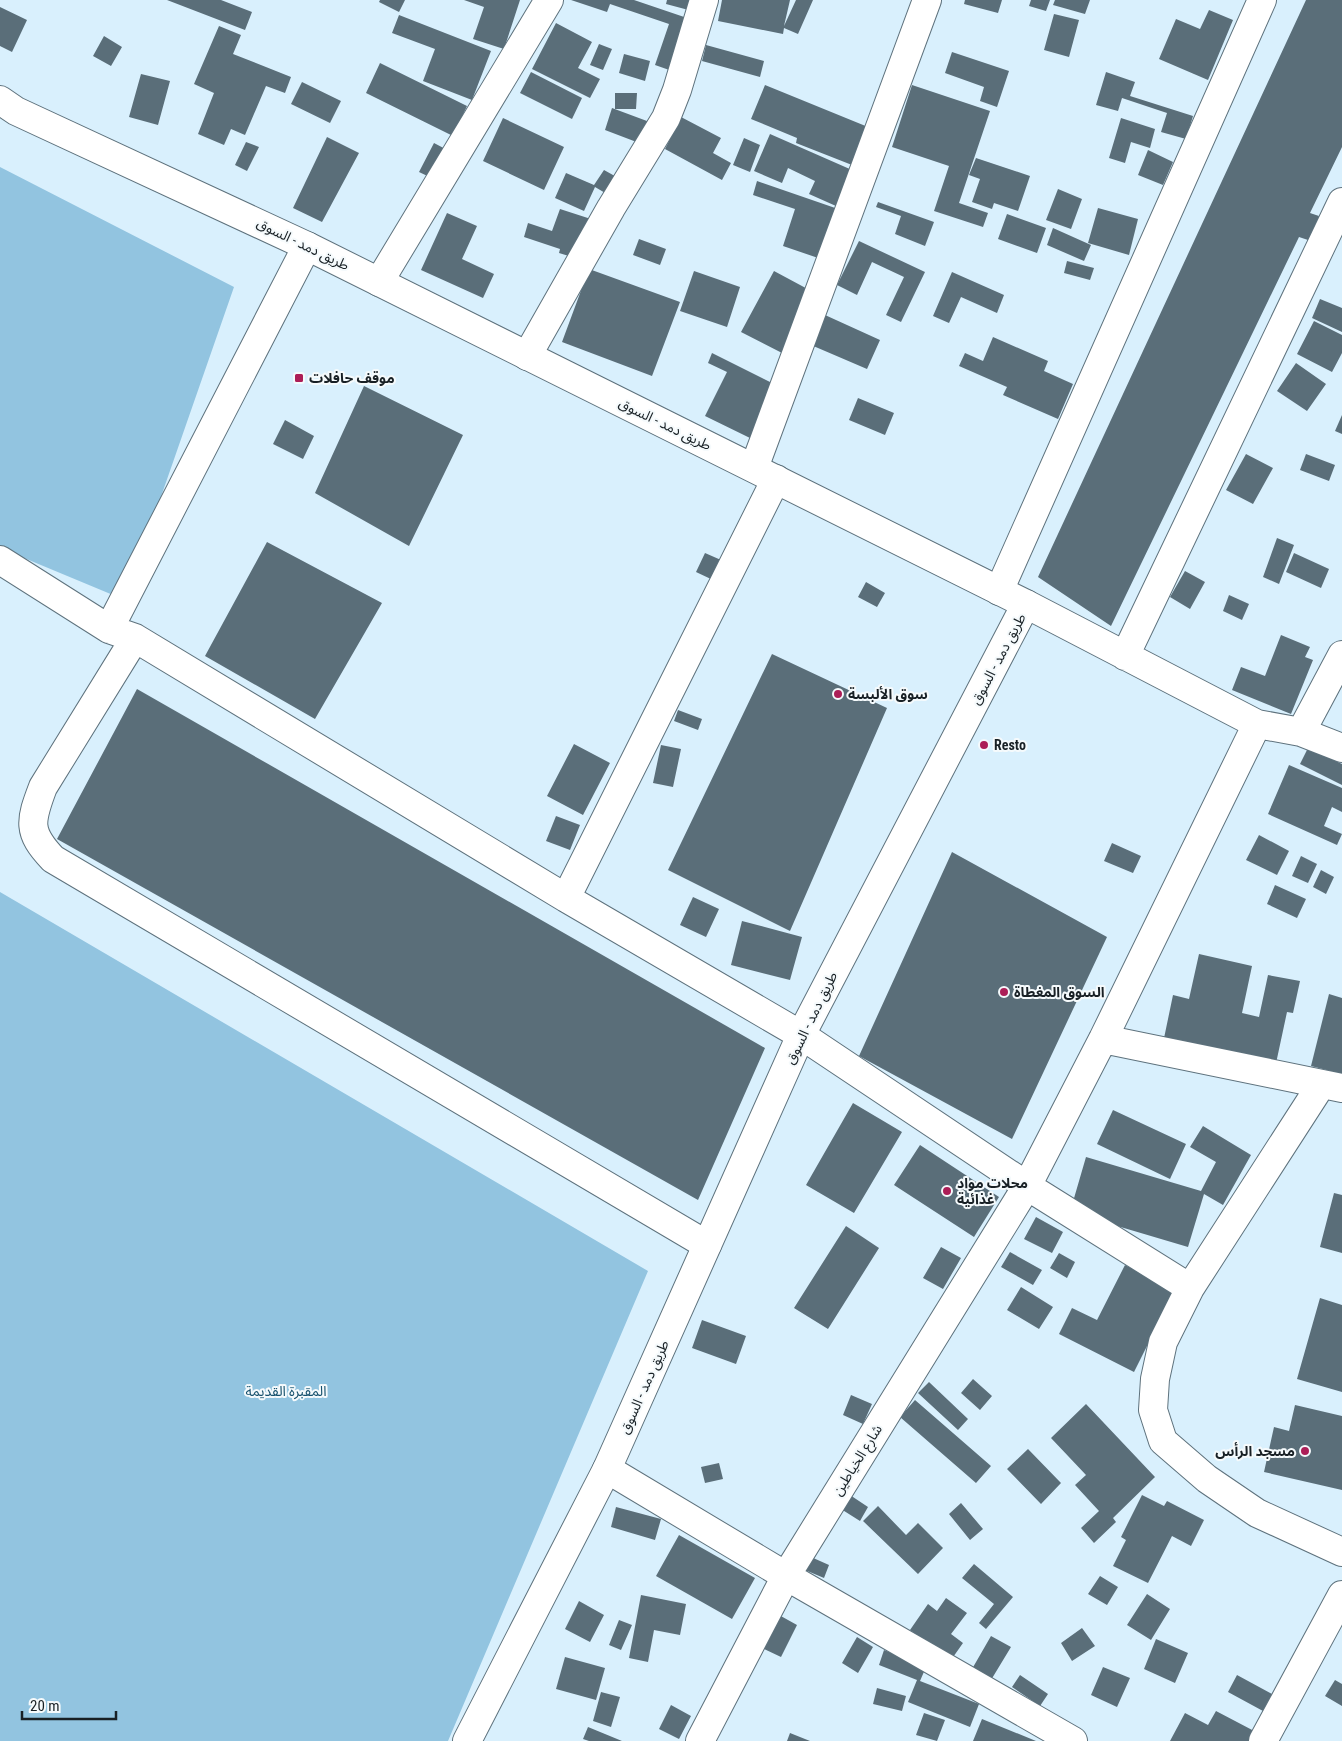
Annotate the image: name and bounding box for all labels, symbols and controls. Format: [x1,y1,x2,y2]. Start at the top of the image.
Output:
street label: طريق دمد - السوق [253,215,352,275]
place label: موقف حافلات [309,370,395,386]
marker: موقف حافلات [293,372,305,384]
street label: طريق دمد - السوق [615,395,714,455]
street label: طريق دمد - السوق [967,611,1031,708]
place label: سوق الألبسة [848,686,928,702]
marker: سوق الألبسة [832,688,844,700]
place label: Resto [994,737,1026,753]
marker: Resto [978,739,990,751]
street label: طريق دمد - السوق [782,969,842,1068]
place label: السوق المغطاة [1014,984,1105,1000]
marker: السوق المغطاة [998,986,1010,998]
place label: محلات مواد غذائية [957,1175,1028,1207]
marker: محلات مواد غذائية [941,1185,953,1197]
street label: طريق دمد - السوق [616,1338,674,1437]
park label: المقبرة القديمة [245,1383,327,1400]
street label: شارع الخياطين [829,1422,888,1500]
place label: مسجد الرأس [1215,1442,1295,1460]
marker: مسجد الرأس [1299,1445,1311,1457]
scale bar [22,1688,116,1720]
text: 20 m [30,1697,60,1715]

